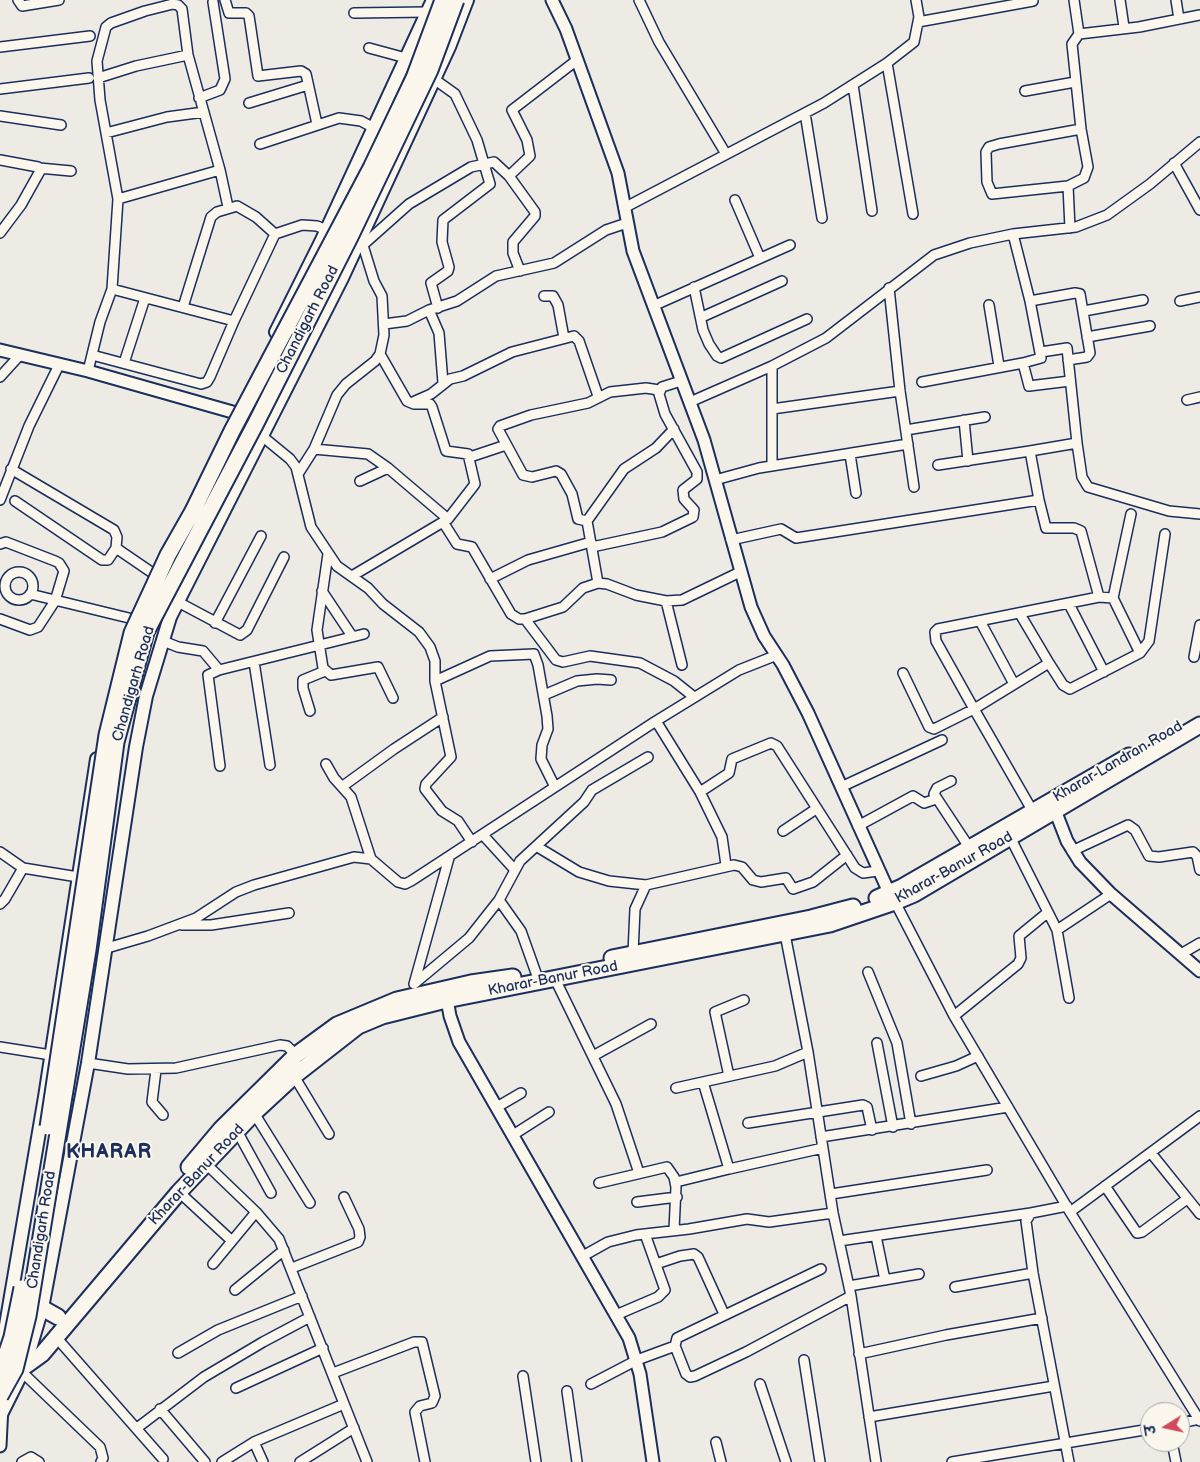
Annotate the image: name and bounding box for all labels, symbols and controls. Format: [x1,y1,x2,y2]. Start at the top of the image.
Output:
street label: Chandigarh Road [273,263,343,377]
street label: Chandigarh Road [109,624,159,744]
street label: Kharar-Landran Road [1050,718,1186,806]
street label: Kharar-Banur Road [892,828,1016,908]
street label: Kharar-Banur Road [487,958,619,1000]
street label: Kharar-Banur Road [145,1121,249,1229]
district label: KHARAR [65,1141,153,1165]
street label: Chandigarh Road [24,1170,60,1290]
north arrow [1140,1402,1190,1452]
text: उ [1142,1423,1160,1436]

